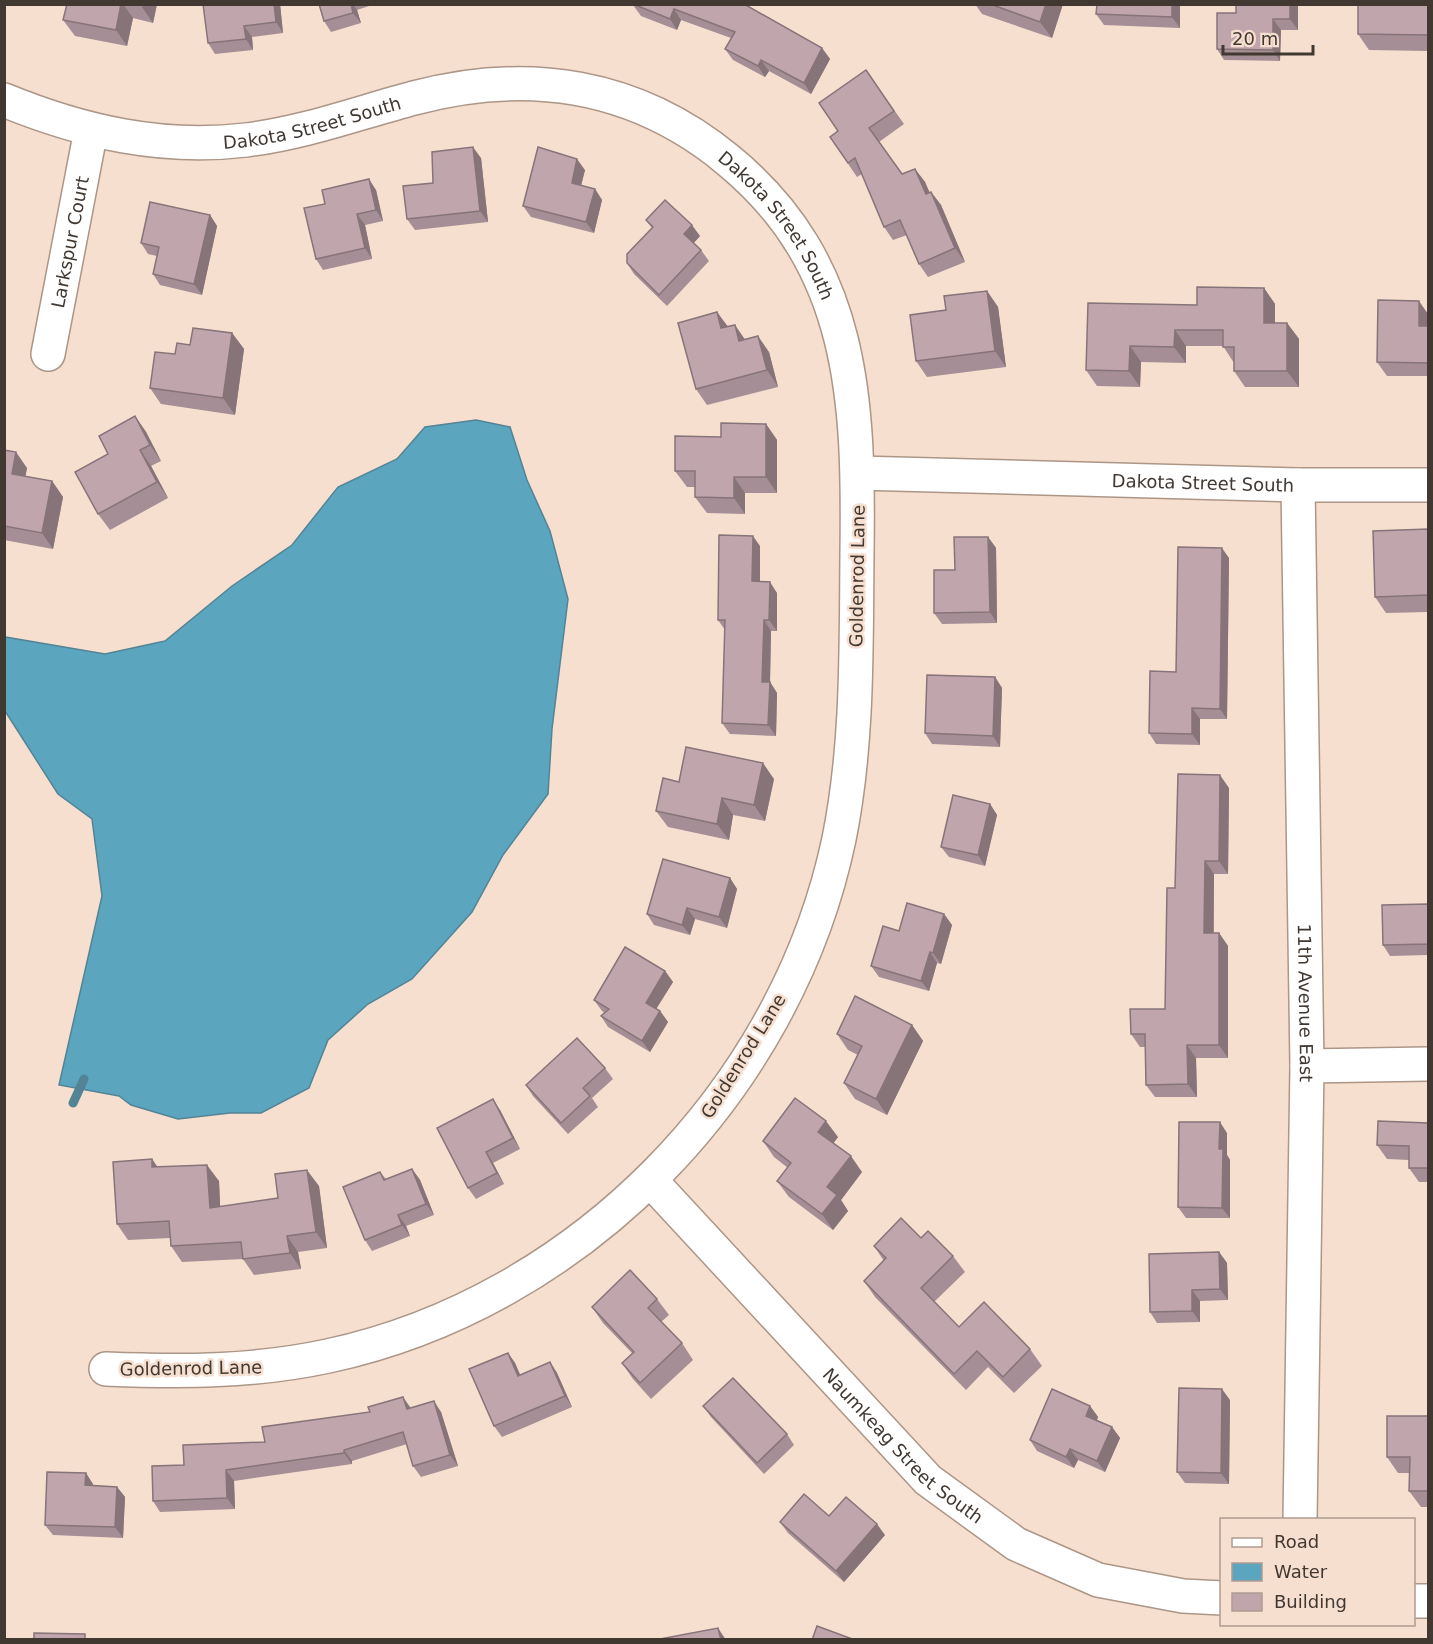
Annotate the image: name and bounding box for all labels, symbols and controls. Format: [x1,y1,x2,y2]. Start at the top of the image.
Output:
scale bar [1223,18,1313,56]
text: 20 m [1232,28,1278,49]
street label: Dakota Street South [222,92,403,153]
street label: Dakota Street South [714,146,838,303]
street label: Larkspur Court [47,174,92,310]
street label: Dakota Street South [1111,469,1294,495]
street label: Goldenrod Lane [845,505,869,647]
street label: 11th Avenue East [1294,923,1318,1082]
street label: Goldenrod Lane [696,990,790,1122]
street label: Goldenrod Lane [120,1356,262,1380]
street label: Naumkeag Street South [819,1363,988,1527]
legend [1220,1518,1415,1626]
text: Road [1274,1531,1319,1552]
text: Water [1274,1561,1328,1582]
text: Building [1274,1591,1347,1612]

